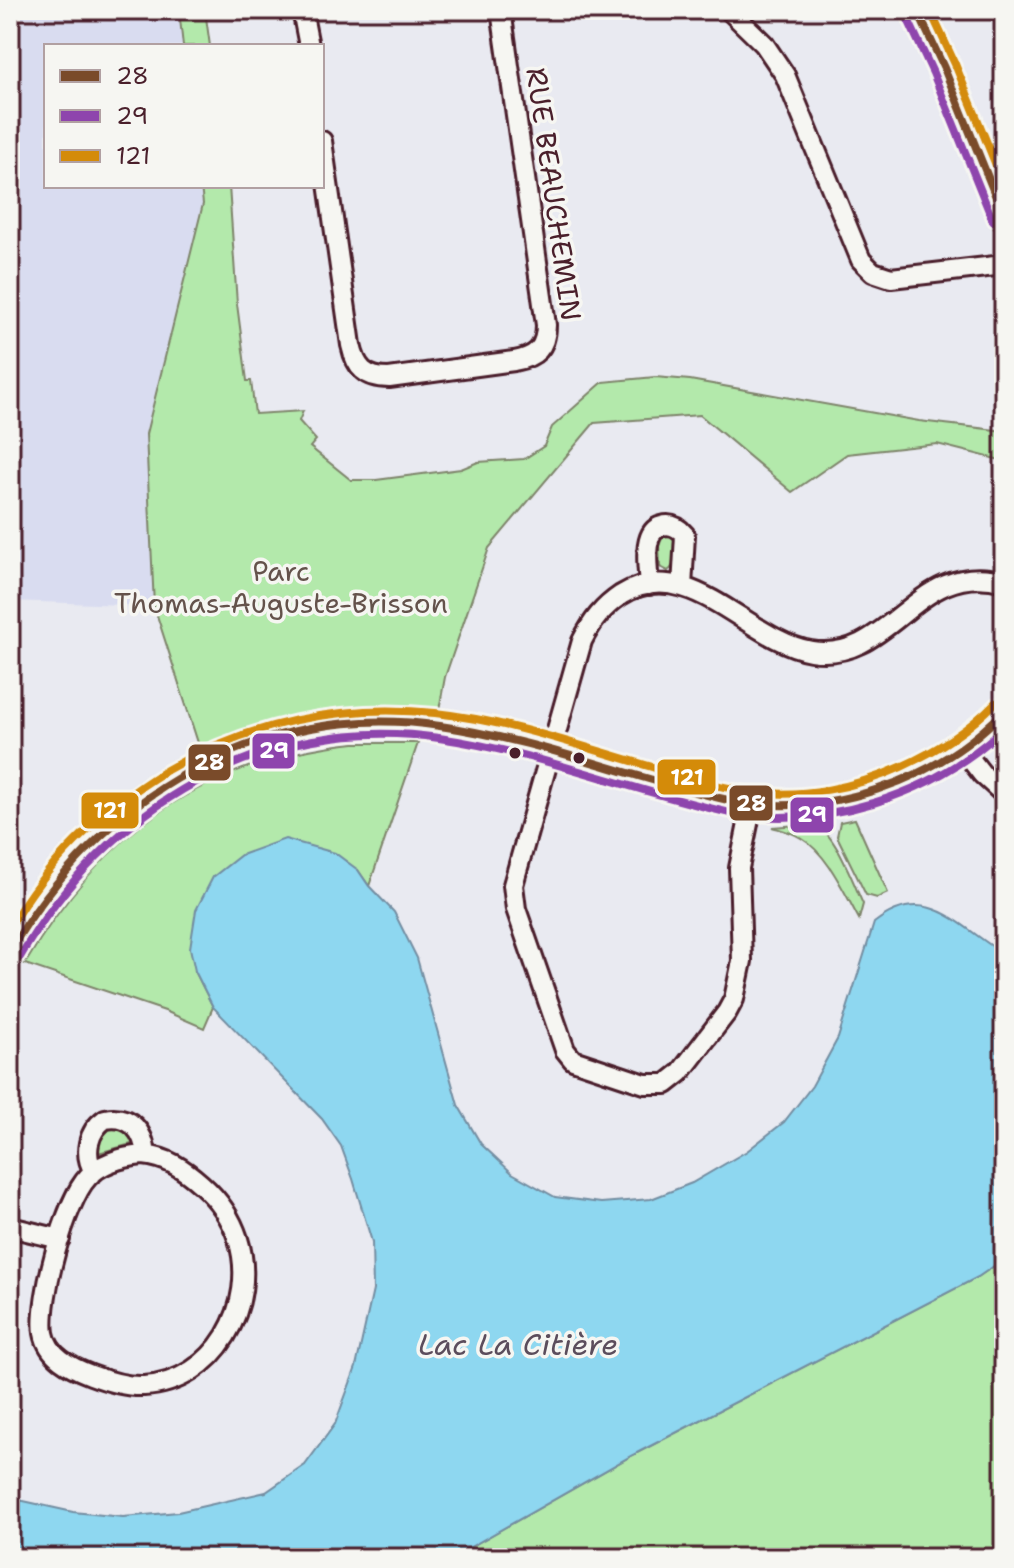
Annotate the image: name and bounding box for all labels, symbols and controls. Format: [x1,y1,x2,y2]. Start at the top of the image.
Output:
legend [44,44,324,188]
text: 28 [116,60,149,92]
street label: RUE BEAUCHEMIN [517,65,591,323]
text: 29 [116,100,148,132]
text: 121 [116,140,150,172]
park label: Parc Thomas-Auguste-Brisson [114,552,448,622]
line badge: 29 [251,732,296,770]
text: 29 [259,736,289,765]
line badge: 28 [187,743,232,782]
unlabelled marker [507,745,523,761]
text: 28 [194,748,224,777]
unlabelled marker [571,750,587,766]
line badge: 121 [656,758,717,796]
text: 121 [670,763,704,792]
line badge: 28 [728,784,774,822]
text: 28 [736,789,766,818]
line badge: 121 [80,791,140,830]
text: 121 [93,796,127,825]
line badge: 29 [789,796,835,834]
text: 29 [797,800,827,829]
water label: Lac La Citière [418,1324,618,1365]

